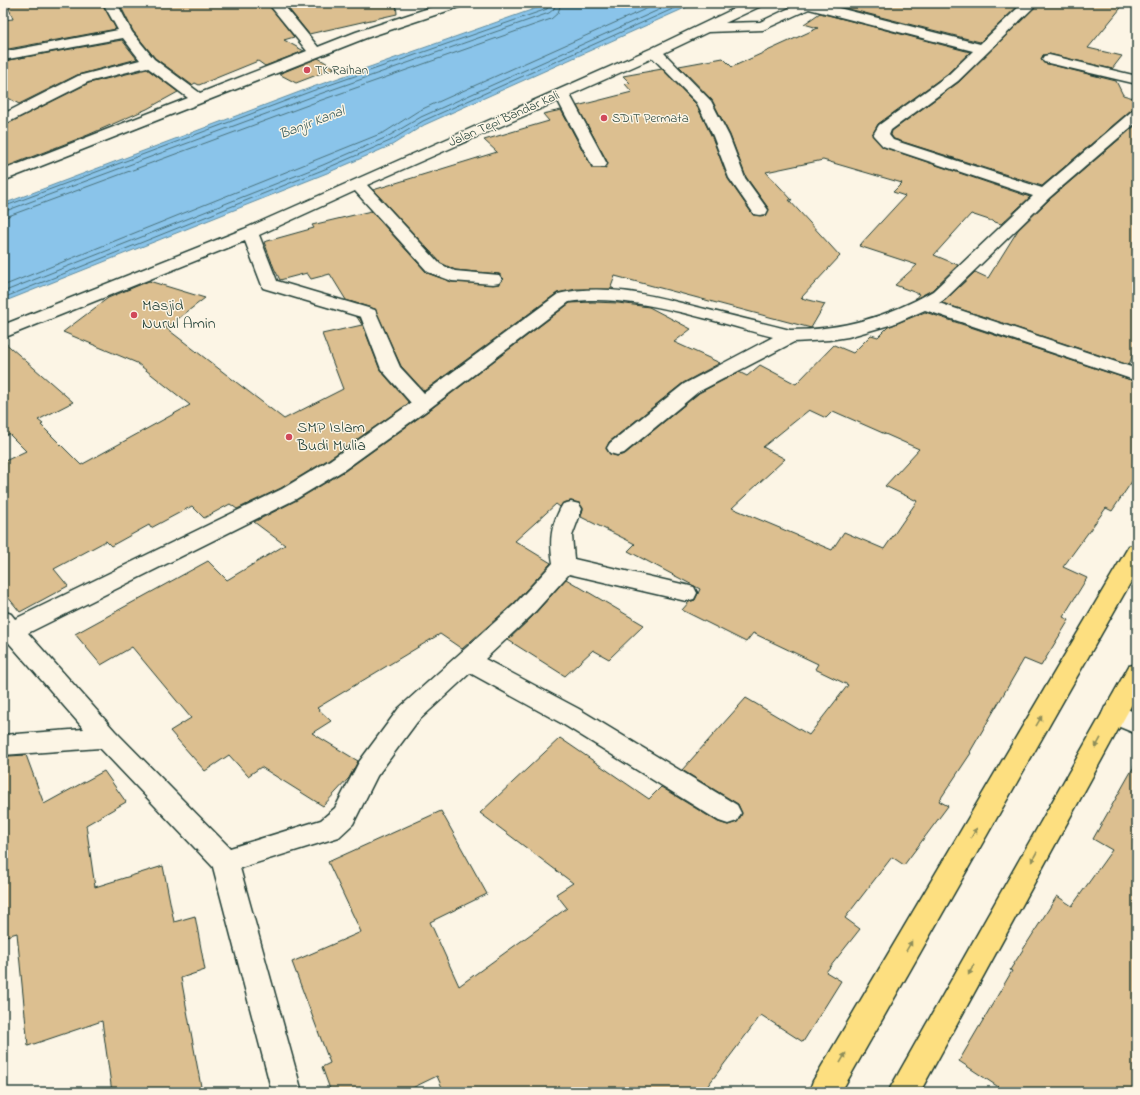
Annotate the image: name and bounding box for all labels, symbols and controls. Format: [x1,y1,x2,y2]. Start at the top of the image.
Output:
place label: TK Raihan [315,61,368,80]
marker: TK Raihan [302,65,312,75]
street label: Jalan Tepi Bandar Kali [445,86,563,152]
water label: Banjir Kanal [276,100,349,145]
place label: SDIT Permata [612,109,689,128]
marker: SDIT Permata [599,113,609,123]
place label: Masjid Nurul Amin [142,294,216,336]
marker: Masjid Nurul Amin [129,310,139,320]
place label: SMP Islam Budi Mulia [296,416,366,458]
marker: SMP Islam Budi Mulia [284,432,294,442]
one-way arrow [1036,715,1043,727]
one-way arrow [1094,738,1101,749]
one-way arrow [970,827,977,839]
one-way arrow [1031,851,1038,863]
one-way arrow [905,940,912,952]
one-way arrow [967,964,974,976]
one-way arrow [840,1052,847,1064]

